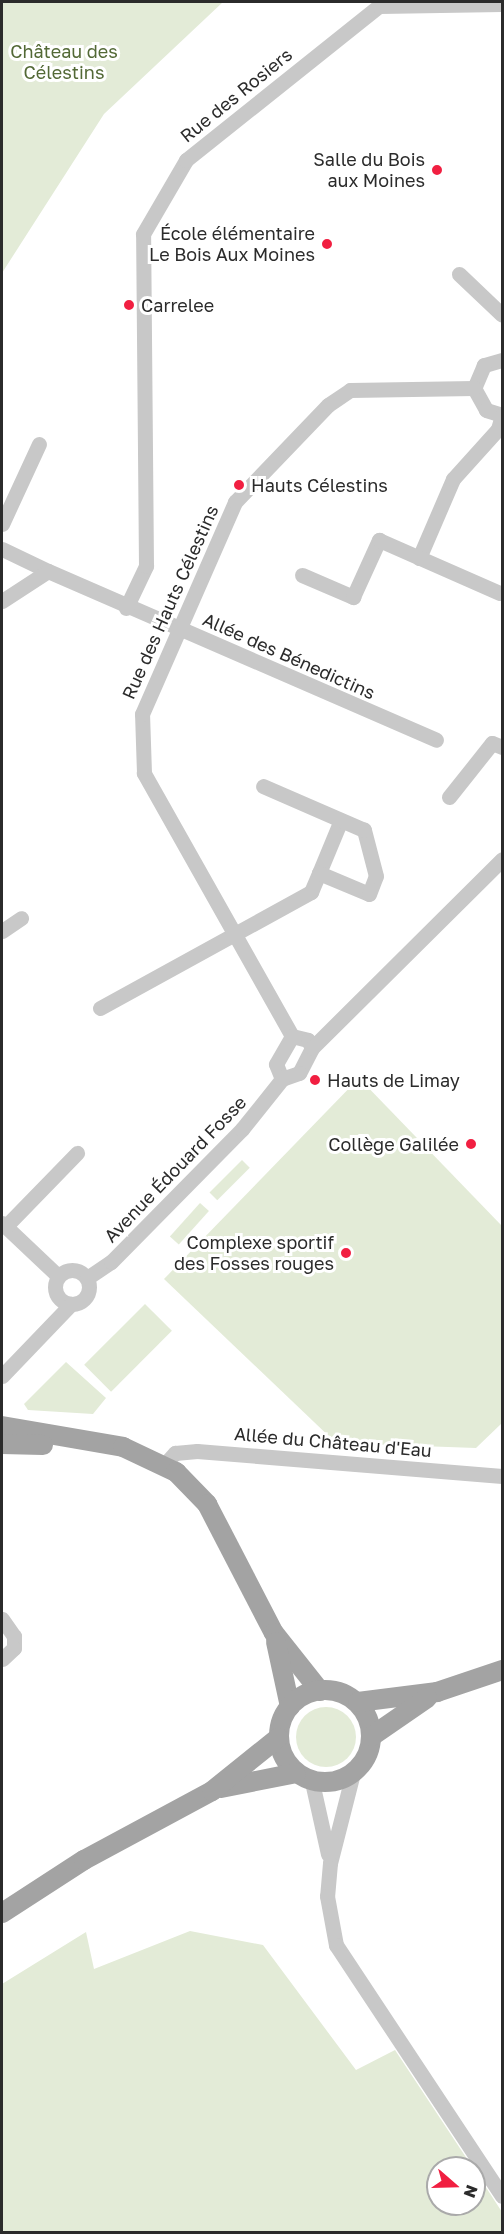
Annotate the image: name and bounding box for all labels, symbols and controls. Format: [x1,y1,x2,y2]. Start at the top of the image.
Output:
park label: Château des Célestins [10,41,118,84]
street label: Rue des Rosiers [176,43,296,147]
place label: Salle du Bois aux Moines [313,149,425,192]
marker: Salle du Bois aux Moines [430,163,444,177]
place label: École élémentaire Le Bois Aux Moines [149,223,315,266]
marker: École élémentaire Le Bois Aux Moines [320,237,334,251]
place label: Carrelee [141,294,214,316]
marker: Carrelee [122,298,136,312]
place label: Hauts Célestins [251,474,388,496]
marker: Hauts Célestins [232,478,246,492]
street label: Rue des Hauts Célestins [117,502,223,702]
street label: Allée des Bénedictins [200,608,378,704]
place label: Hauts de Limay [327,1069,460,1091]
marker: Hauts de Limay [308,1073,322,1087]
street label: Avenue Édouard Fosse [99,1091,251,1247]
place label: Collège Galilée [328,1133,459,1155]
marker: Collège Galilée [464,1137,478,1151]
place label: Complexe sportif des Fosses rouges [174,1232,334,1274]
marker: Complexe sportif des Fosses rouges [339,1246,353,1260]
street label: Allée du Château d'Eau [233,1423,433,1461]
north arrow [426,2156,486,2216]
text: N [460,2182,483,2201]

